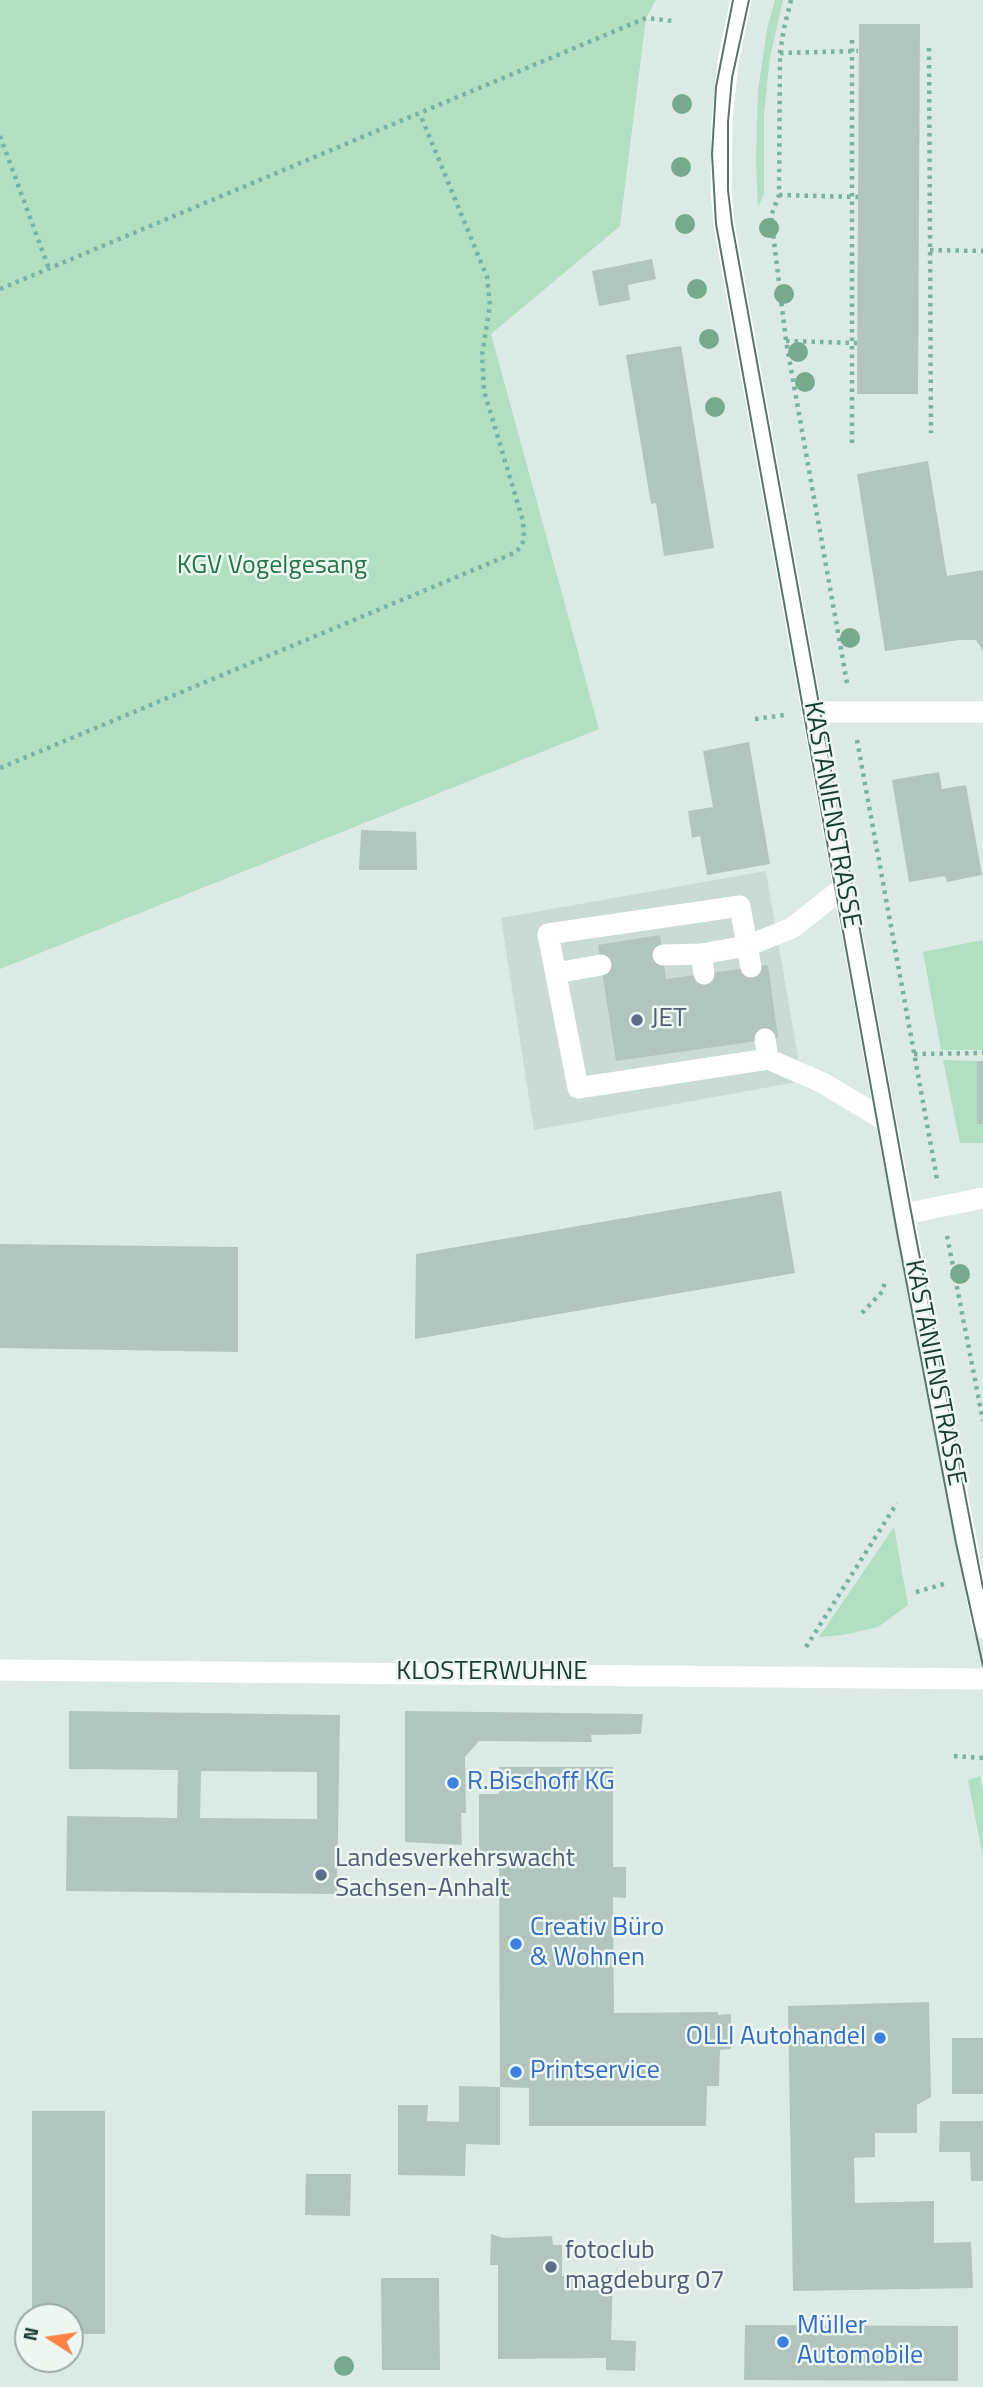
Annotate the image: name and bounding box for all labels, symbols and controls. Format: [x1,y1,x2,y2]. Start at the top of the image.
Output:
park label: KGV Vogelgesang [177,551,367,583]
street label: KASTANIENSTRASSE [796,699,866,931]
place label: JET [651,1004,687,1036]
marker: JET [629,1012,645,1028]
street label: KASTANIENSTRASSE [897,1257,971,1489]
street label: KLOSTERWUHNE [396,1657,588,1689]
place label: R.Bischoff KG [467,1767,615,1799]
marker: R.Bischoff KG [445,1775,461,1791]
place label: Landesverkehrswacht Sachsen-Anhalt [335,1844,575,1906]
marker: Landesverkehrswacht Sachsen-Anhalt [313,1867,329,1883]
place label: Creativ Büro & Wohnen [530,1913,664,1974]
marker: Creativ Büro & Wohnen [508,1936,524,1952]
place label: OLLI Autohandel [686,2022,866,2054]
marker: OLLI Autohandel [872,2030,888,2046]
place label: Printservice [530,2056,660,2088]
marker: Printservice [508,2064,524,2080]
place label: fotoclub magdeburg 07 [565,2236,725,2298]
marker: fotoclub magdeburg 07 [543,2259,559,2275]
north arrow [14,2303,84,2373]
place label: Müller Automobile [797,2311,923,2372]
text: N [14,2324,45,2343]
marker: Müller Automobile [775,2334,791,2350]

